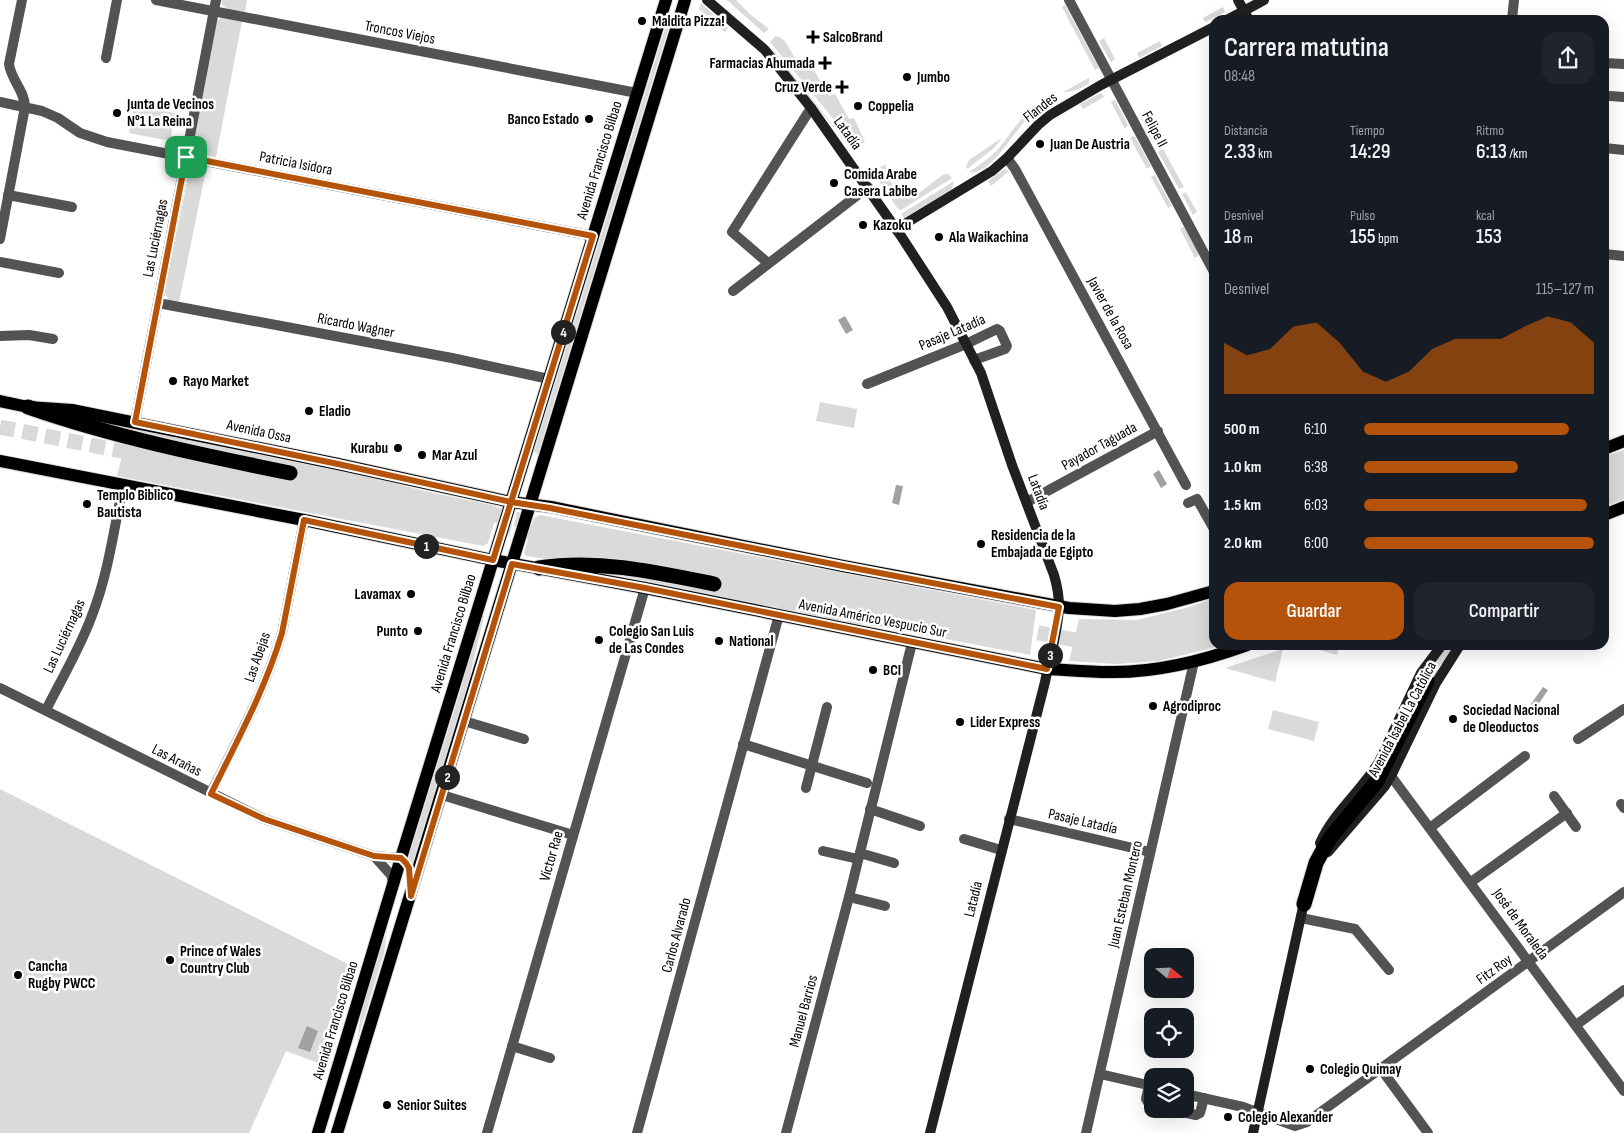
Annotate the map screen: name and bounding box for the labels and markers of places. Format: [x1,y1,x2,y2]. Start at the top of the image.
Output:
place label: Maldita Pizza! [652,12,725,31]
marker: Maldita Pizza! [636,15,648,27]
place label: SalcoBrand [823,28,883,47]
marker: SalcoBrand [807,31,819,43]
place label: Farmacias Ahumada [710,54,815,73]
marker: Farmacias Ahumada [819,57,831,69]
place label: Jumbo [916,68,950,87]
marker: Jumbo [901,71,913,83]
place label: Cruz Verde [774,78,832,97]
marker: Cruz Verde [836,81,848,93]
place label: Junta de Vecinos N°1 La Reina [126,95,214,131]
place label: Coppelia [868,97,914,116]
marker: Coppelia [852,100,864,112]
marker: Junta de Vecinos N°1 La Reina [111,107,123,119]
place label: Banco Estado [507,110,579,129]
marker: Banco Estado [583,113,595,125]
place label: Juan De Austria [1049,135,1130,154]
pin [165,136,207,178]
marker: Juan De Austria [1034,138,1046,150]
place label: Comida Arabe Casera Labibe [844,165,917,201]
marker: Comida Arabe Casera Labibe [828,177,840,189]
place label: Kazoku [873,216,911,235]
marker: Kazoku [857,219,869,231]
place label: Ala Waikachina [948,228,1028,247]
marker: Ala Waikachina [933,231,945,243]
pin: 4 [550,320,576,344]
place label: Rayo Market [183,372,249,391]
marker: Rayo Market [167,375,179,387]
place label: Eladio [319,402,351,421]
marker: Eladio [303,405,315,417]
place label: Kurabu [351,439,388,458]
marker: Kurabu [392,442,404,454]
place label: Mar Azul [432,446,477,465]
marker: Mar Azul [416,449,428,461]
place label: Templo Biblico Bautista [97,486,173,522]
marker: Templo Biblico Bautista [81,498,93,510]
place label: Residencia de la Embajada de Egipto [991,526,1093,562]
pin: 1 [414,534,438,558]
marker: Residencia de la Embajada de Egipto [975,538,987,550]
place label: Lavamax [354,585,402,604]
marker: Lavamax [405,588,417,600]
place label: Punto [376,622,408,641]
place label: Colegio San Luis de Las Condes [609,622,694,658]
marker: Punto [412,625,424,637]
place label: National [729,632,774,651]
marker: Colegio San Luis de Las Condes [593,634,605,646]
marker: National [713,635,725,647]
pin: 3 [1038,642,1062,668]
place label: BCI [883,661,901,680]
marker: BCI [867,664,879,676]
place label: Agrodiproc [1162,697,1221,716]
marker: Agrodiproc [1147,700,1159,712]
place label: Sociedad Nacional de Oleoductos [1463,701,1560,737]
place label: Lider Express [970,713,1041,732]
marker: Sociedad Nacional de Oleoductos [1447,713,1459,725]
marker: Lider Express [954,716,966,728]
pin: 2 [434,764,460,790]
place label: Prince of Wales Country Club [180,942,261,978]
marker: Prince of Wales Country Club [164,954,176,966]
place label: Cancha Rugby PWCC [28,957,96,993]
marker: Cancha Rugby PWCC [12,969,24,981]
place label: Colegio Quimay [1320,1060,1402,1079]
marker: Colegio Quimay [1304,1063,1316,1075]
place label: Senior Suites [397,1096,467,1115]
marker: Senior Suites [381,1099,393,1111]
place label: Colegio Alexander [1238,1108,1333,1127]
marker: Colegio Alexander [1222,1111,1234,1123]

